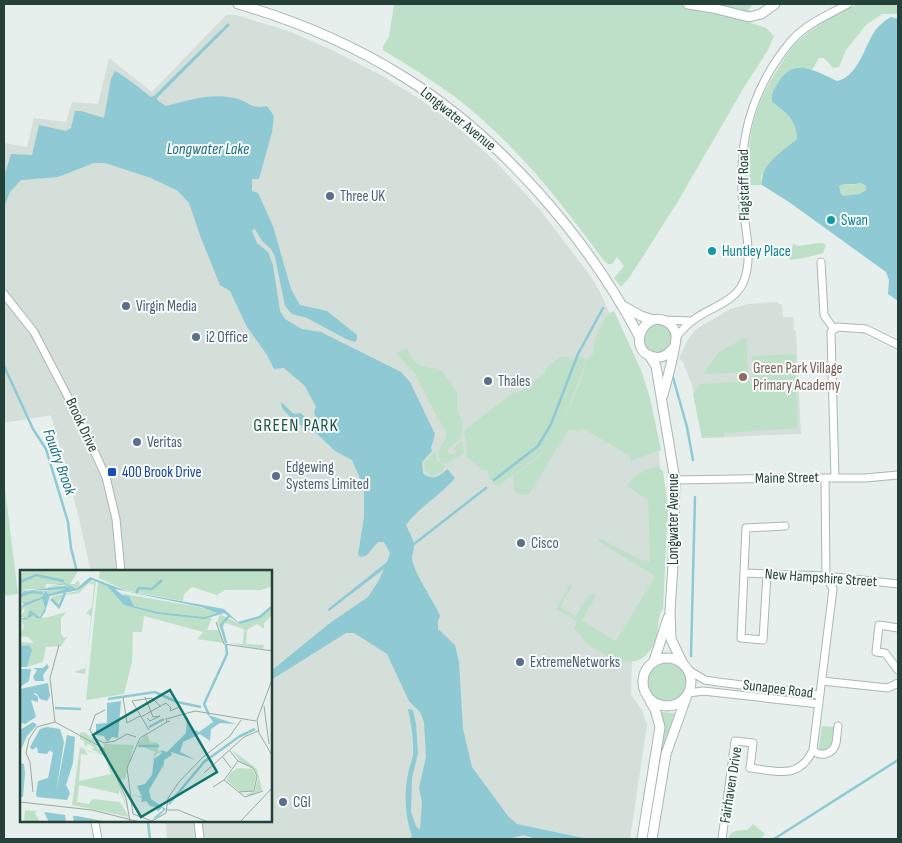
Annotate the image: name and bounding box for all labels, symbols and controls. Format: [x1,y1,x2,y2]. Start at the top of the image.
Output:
street label: Longwater Avenue [416,83,500,155]
water label: Longwater Lake [167,140,249,159]
street label: Flagstaff Road [734,149,754,221]
place label: Three UK [340,187,385,206]
marker: Three UK [324,190,336,202]
place label: Swan [841,211,868,230]
marker: Swan [825,214,837,226]
place label: Huntley Place [722,242,791,261]
marker: Huntley Place [706,245,718,257]
place label: Virgin Media [136,297,197,316]
marker: Virgin Media [120,300,132,312]
place label: i2 Office [206,328,248,347]
marker: i2 Office [190,331,202,343]
place label: Green Park Village Primary Academy [753,359,843,395]
marker: Green Park Village Primary Academy [737,371,749,383]
place label: Thales [498,372,530,391]
marker: Thales [482,375,494,387]
street label: Brook Drive [61,395,103,455]
district label: GREEN PARK [253,415,339,436]
water label: Foudry Brook [38,426,80,498]
place label: Veritas [147,433,182,452]
marker: Veritas [131,436,143,448]
place label: Edgewing Systems Limited [286,458,369,494]
place label: 400 Brook Drive [122,463,202,482]
marker: 400 Brook Drive [106,466,118,478]
street label: Maine Street [755,468,820,488]
marker: Edgewing Systems Limited [270,470,282,482]
street label: Longwater Avenue [664,473,683,565]
place label: Cisco [531,534,559,553]
marker: Cisco [515,537,527,549]
street label: New Hampshire Street [764,565,878,591]
inset map [20,570,272,823]
place label: ExtremeNetworks [530,653,620,672]
marker: ExtremeNetworks [514,656,526,668]
street label: Sunapee Road [742,675,814,703]
street label: Fairhaven Drive [716,745,746,825]
place label: CGI [293,793,311,812]
marker: CGI [277,796,289,808]

